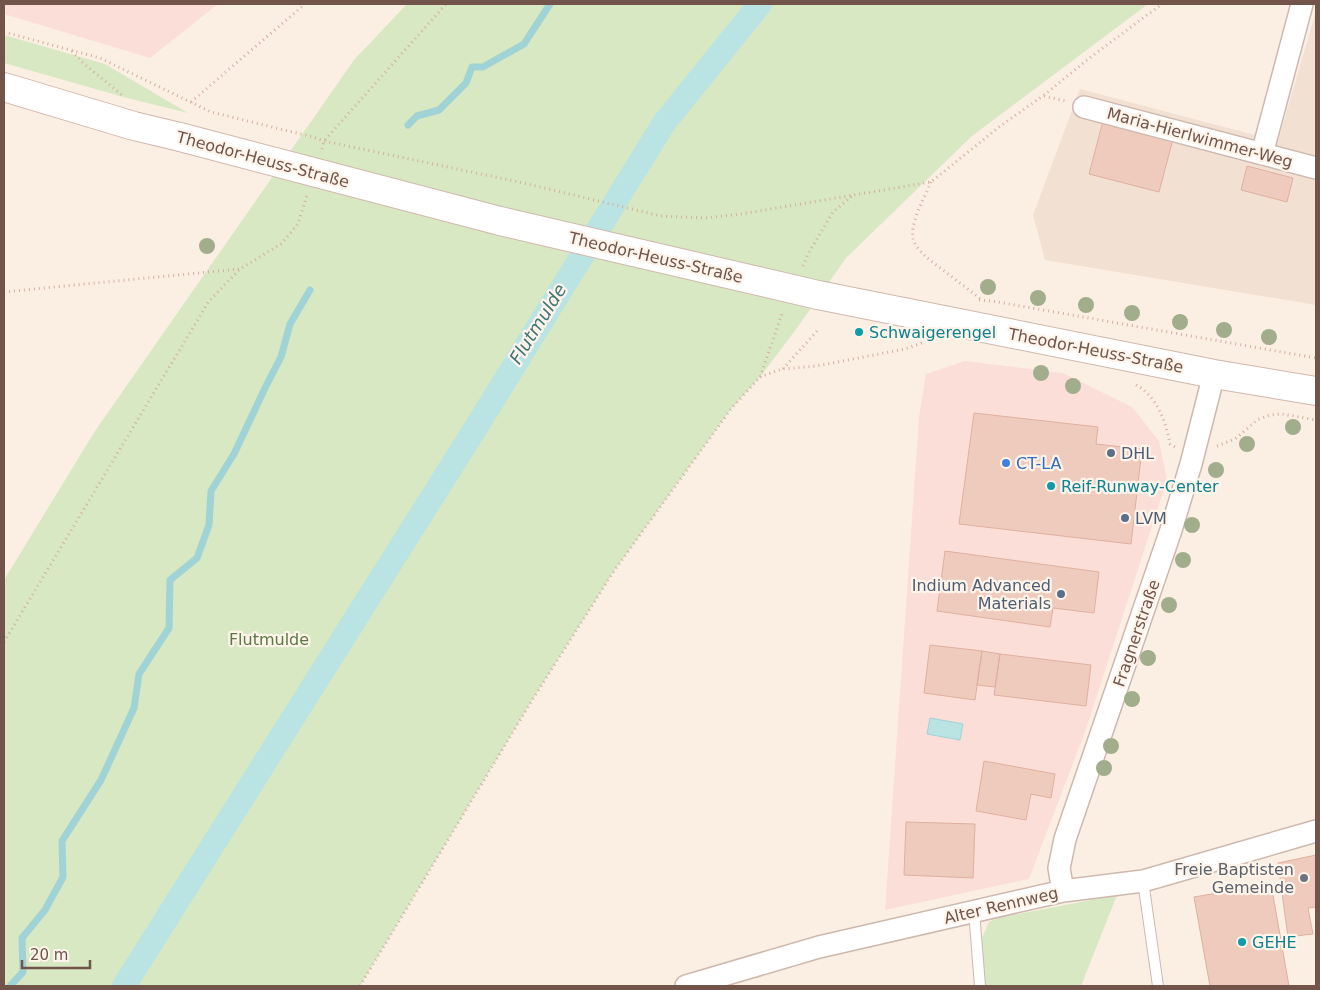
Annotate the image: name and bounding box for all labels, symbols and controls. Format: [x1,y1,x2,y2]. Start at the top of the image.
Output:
street label: Maria-Hierlwimmer-Weg [1105,104,1295,171]
street label: Theodor-Heuss-Straße [173,127,351,192]
street label: Theodor-Heuss-Straße [566,228,745,287]
water label: Flutmulde [505,280,570,368]
place label: Schwaigerengel [869,323,996,342]
street label: Theodor-Heuss-Straße [1006,324,1185,377]
marker: Schwaigerengel [853,326,865,338]
place label: DHL [1121,444,1154,463]
marker: DHL [1105,447,1117,459]
place label: CT-LA [1016,454,1062,473]
marker: CT-LA [1000,457,1012,469]
place label: Reif-Runway-Center [1061,477,1219,496]
marker: Reif-Runway-Center [1045,480,1057,492]
place label: LVM [1135,509,1167,528]
marker: LVM [1119,512,1131,524]
place label: Indium Advanced Materials [912,576,1051,613]
street label: Fragnerstraße [1109,577,1164,689]
marker: Indium Advanced Materials [1055,588,1067,600]
park label: Flutmulde [229,630,309,649]
place label: Freie Baptisten Gemeinde [1174,860,1294,897]
marker: Freie Baptisten Gemeinde [1298,872,1310,884]
street label: Alter Rennweg [942,883,1060,928]
place label: GEHE [1252,933,1297,952]
marker: GEHE [1236,936,1248,948]
scale bar [22,938,90,970]
text: 20 m [30,946,68,964]

